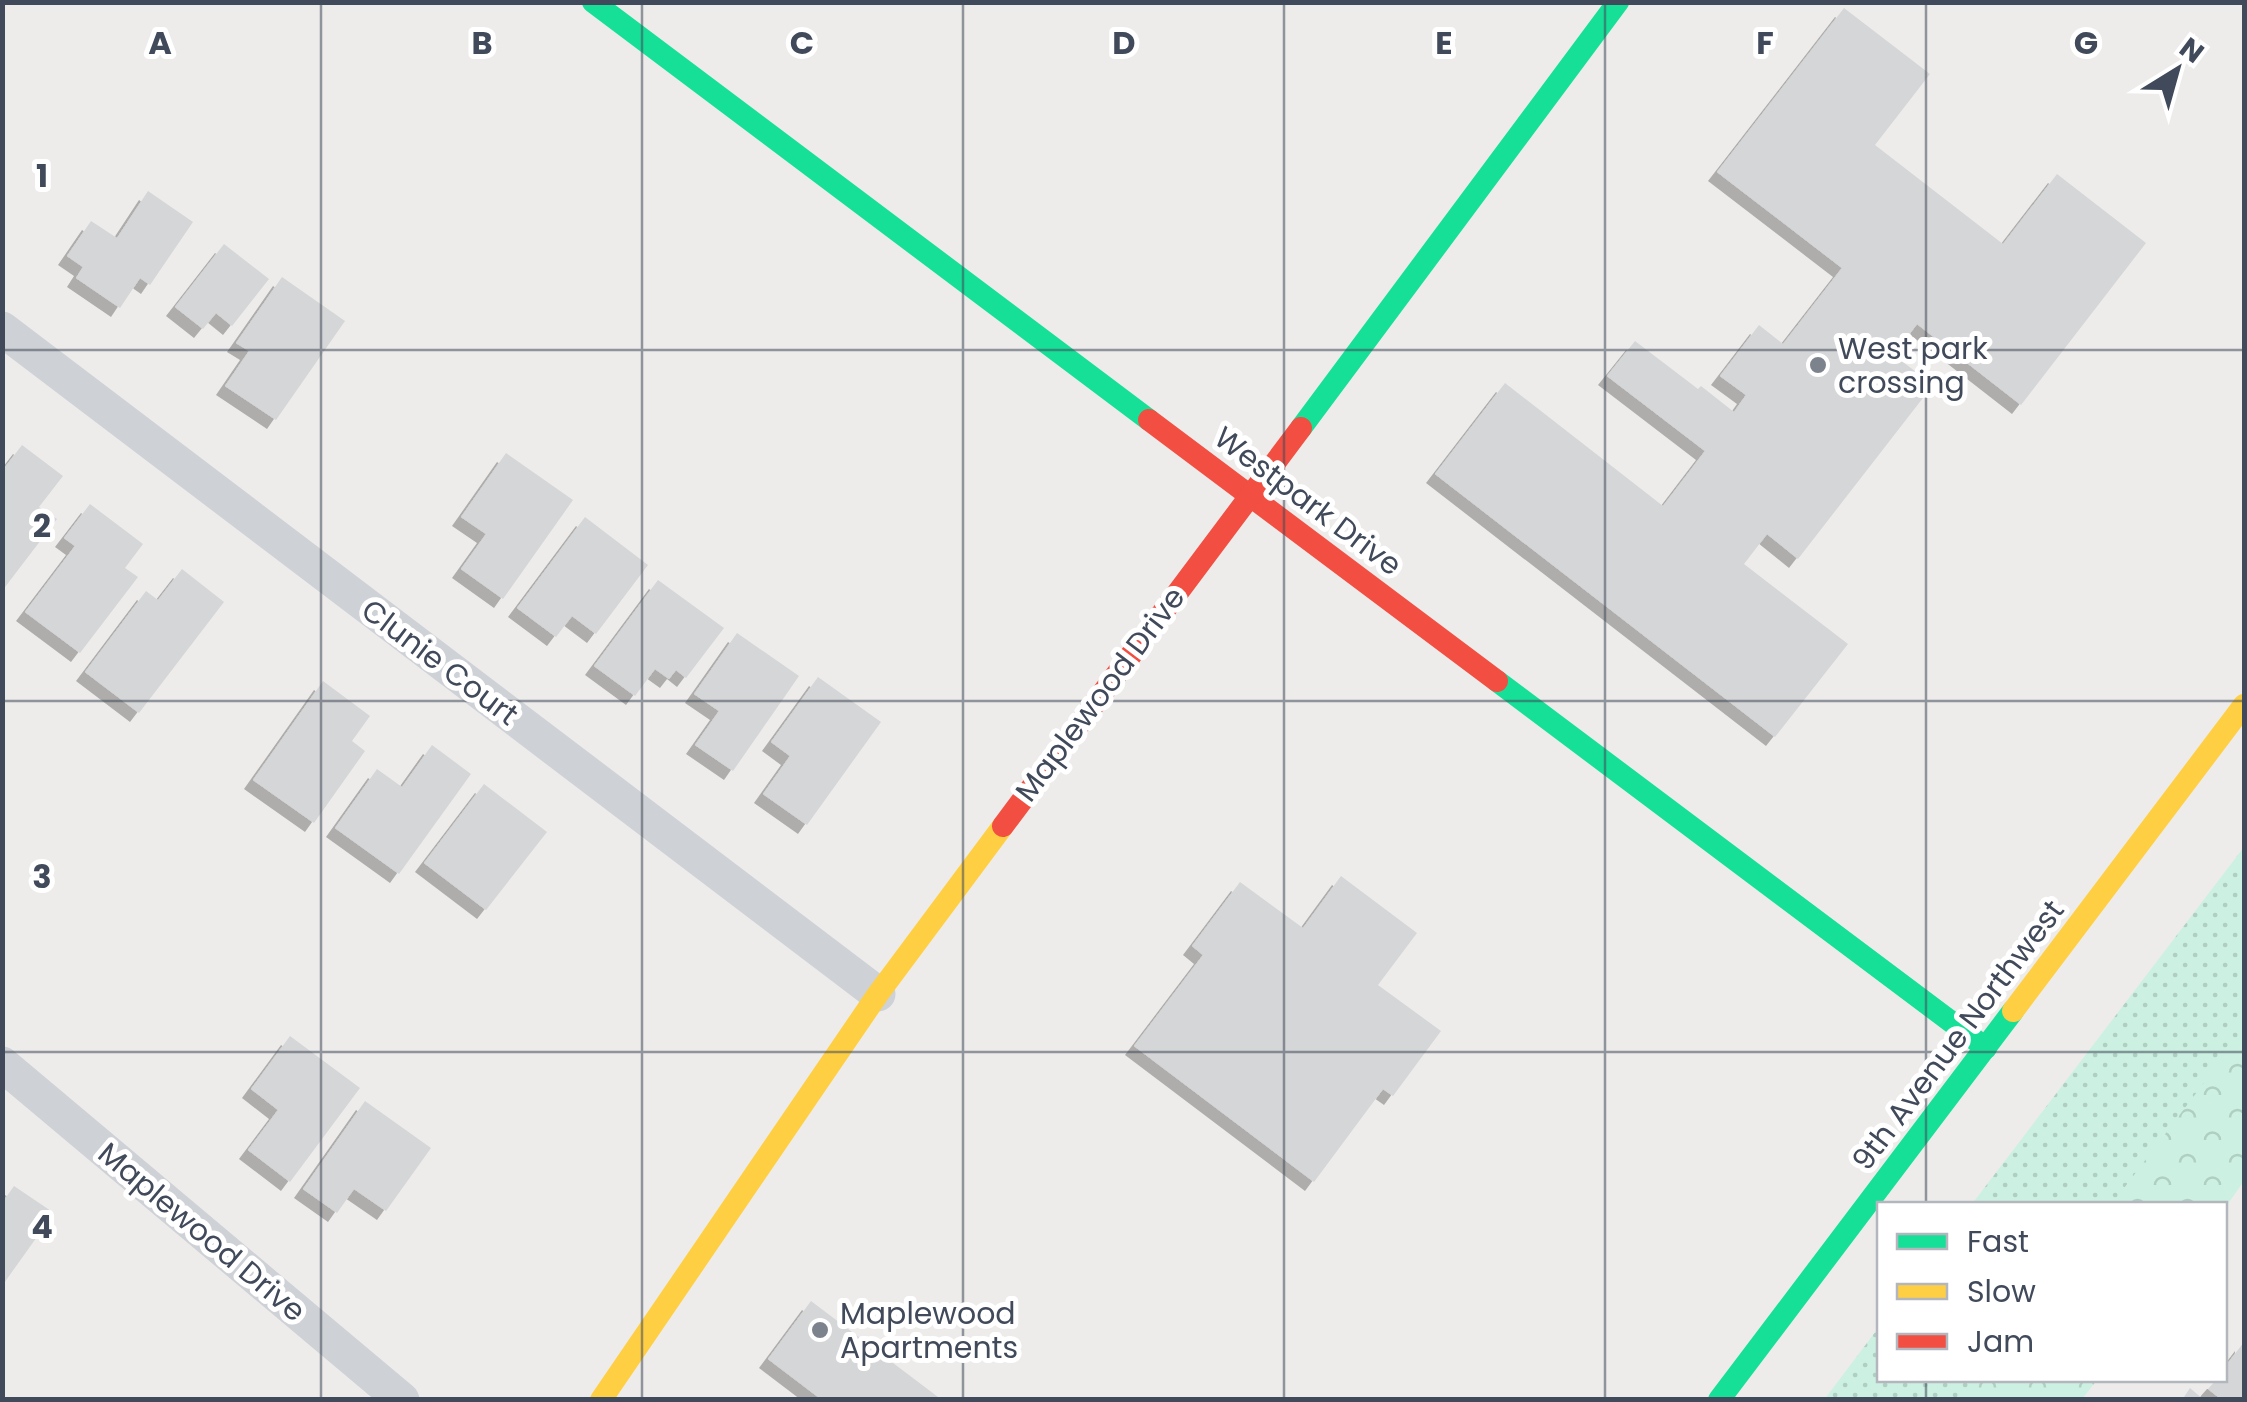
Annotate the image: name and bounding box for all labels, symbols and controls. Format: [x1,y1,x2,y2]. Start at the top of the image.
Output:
text: A [148,20,172,65]
text: B [471,20,493,65]
text: C [790,20,814,65]
text: D [1112,20,1136,65]
text: E [1435,20,1453,65]
text: F [1756,20,1774,65]
text: G [2074,20,2098,65]
north arrow [2127,20,2227,120]
text: N [2172,29,2212,72]
text: 1 [36,153,48,198]
place label: West park crossing [1838,327,1988,404]
marker: West park crossing [1807,354,1829,376]
street label: Westpark Drive [1205,416,1411,586]
text: 2 [33,503,51,548]
street label: Maplewood Drive [1005,578,1195,810]
street label: Clunie Court [353,589,527,735]
text: 3 [32,854,52,899]
street label: 9th Avenue Northwest [1842,891,2074,1179]
street label: Maplewood Drive [89,1132,315,1332]
legend [1877,1202,2227,1382]
text: 4 [31,1204,53,1249]
text: Fast [1967,1220,2029,1263]
text: Slow [1967,1270,2036,1313]
place label: Maplewood Apartments [840,1292,1018,1369]
marker: Maplewood Apartments [809,1319,831,1341]
text: Jam [1967,1320,2034,1363]

